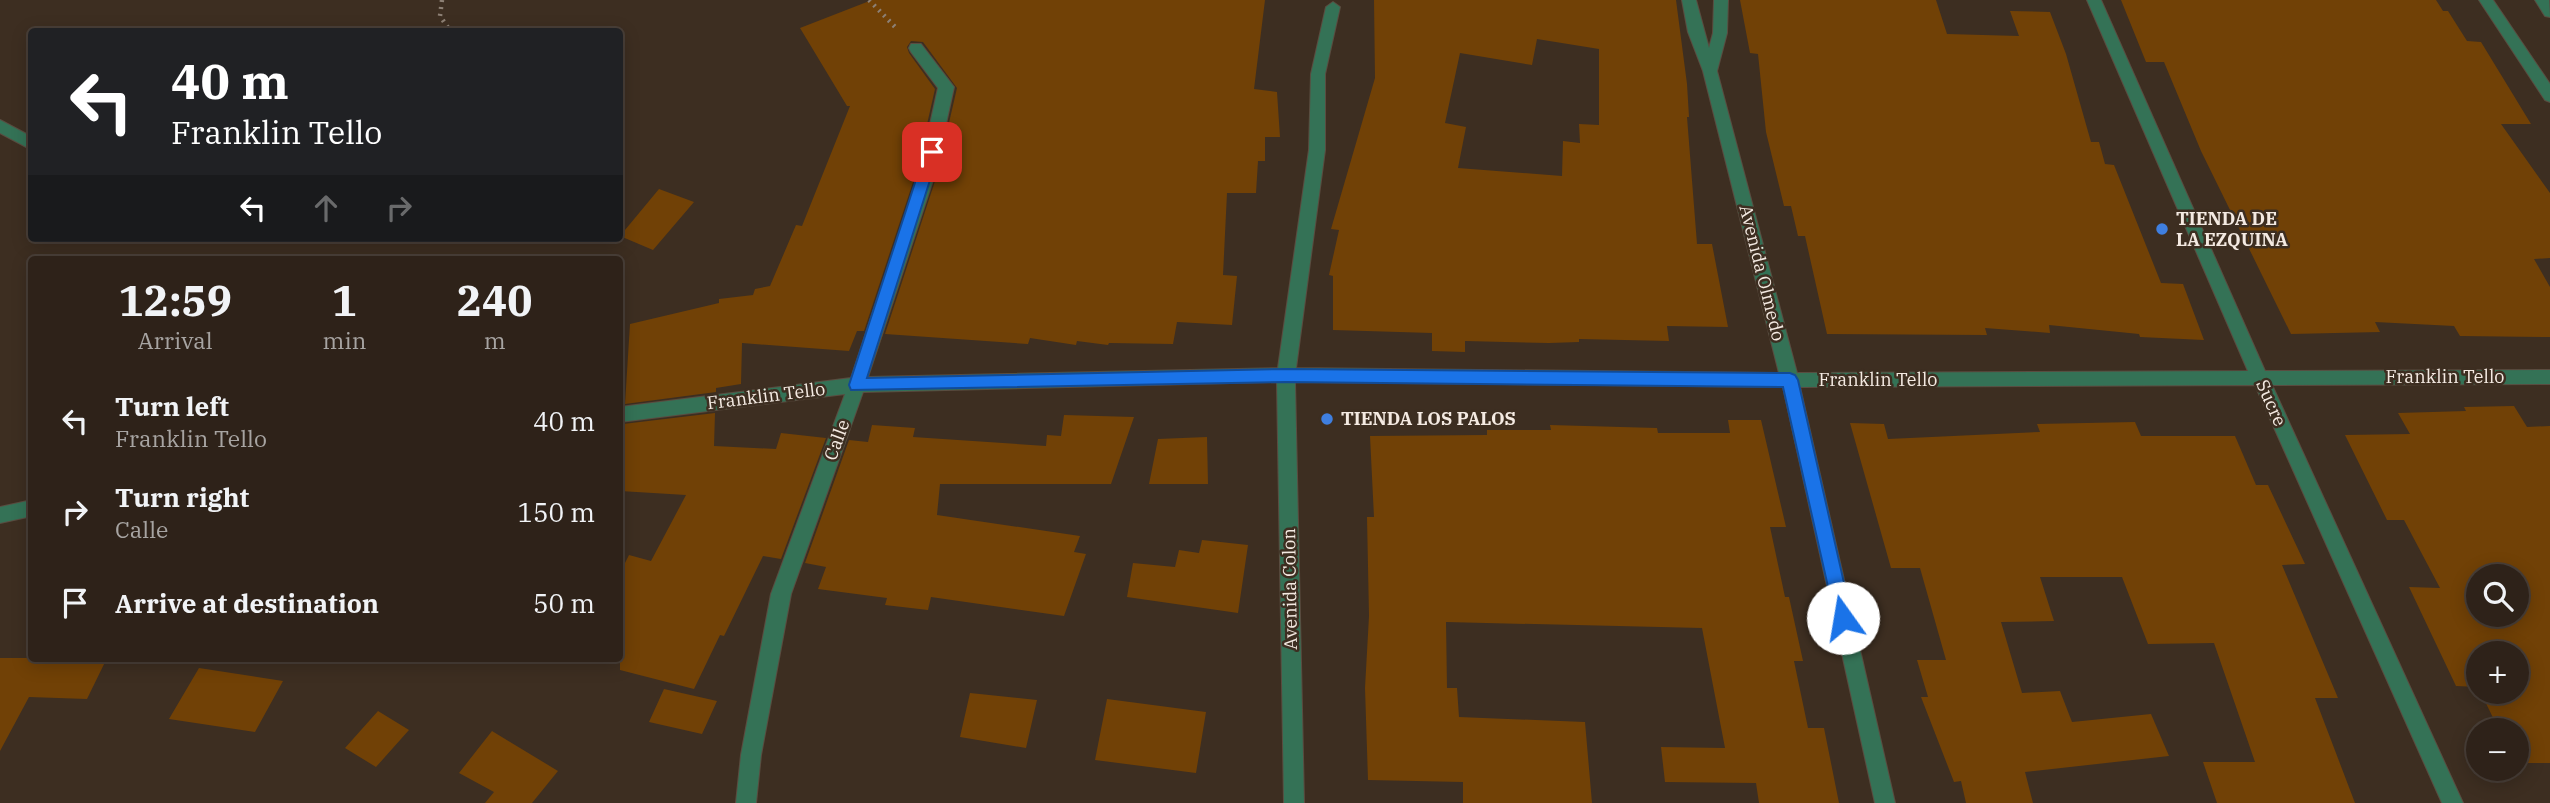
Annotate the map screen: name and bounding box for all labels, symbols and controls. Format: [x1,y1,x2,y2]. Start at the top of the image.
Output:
text: 40 m [171,49,289,112]
icon: left [56,56,147,147]
text: Franklin Tello [171,111,382,153]
pin [902,122,962,182]
icon: arrive [913,133,951,171]
icon: left [234,189,272,227]
icon: ahead [307,189,345,227]
icon: right [380,189,418,227]
street label: Avenida Olmedo [1734,202,1791,343]
place label: TIENDA DE LA EZQUINA [2176,207,2288,251]
marker: TIENDA DE LA EZQUINA [2154,221,2170,237]
text: 12:59 [118,273,232,328]
text: 1 [332,273,357,328]
text: 240 [457,273,532,328]
text: Arrival [138,325,213,355]
text: min [323,325,366,355]
text: m [484,325,506,355]
street label: Franklin Tello [2386,365,2504,388]
street label: Franklin Tello [1819,368,1937,391]
street label: Sucre [2251,376,2292,430]
street label: Franklin Tello [706,377,826,414]
text: Turn left [115,389,229,423]
icon: left [56,402,94,440]
text: 40 m [533,404,595,438]
place label: TIENDA LOS PALOS [1341,407,1516,430]
marker: TIENDA LOS PALOS [1319,411,1335,427]
street label: Calle [819,416,854,463]
text: Franklin Tello [115,423,267,453]
text: Turn right [115,480,249,514]
icon: right [56,493,94,531]
text: 150 m [517,495,595,529]
text: Calle [115,514,168,544]
street label: Avenida Colon [1277,528,1302,650]
map controls [2466,564,2529,781]
button: search [2466,564,2529,627]
position arrow [1806,581,1880,655]
icon: arrive [56,584,94,622]
text: Arrive at destination [115,586,379,620]
text: 50 m [533,586,595,620]
button: + [2466,641,2529,704]
button: − [2466,718,2529,781]

